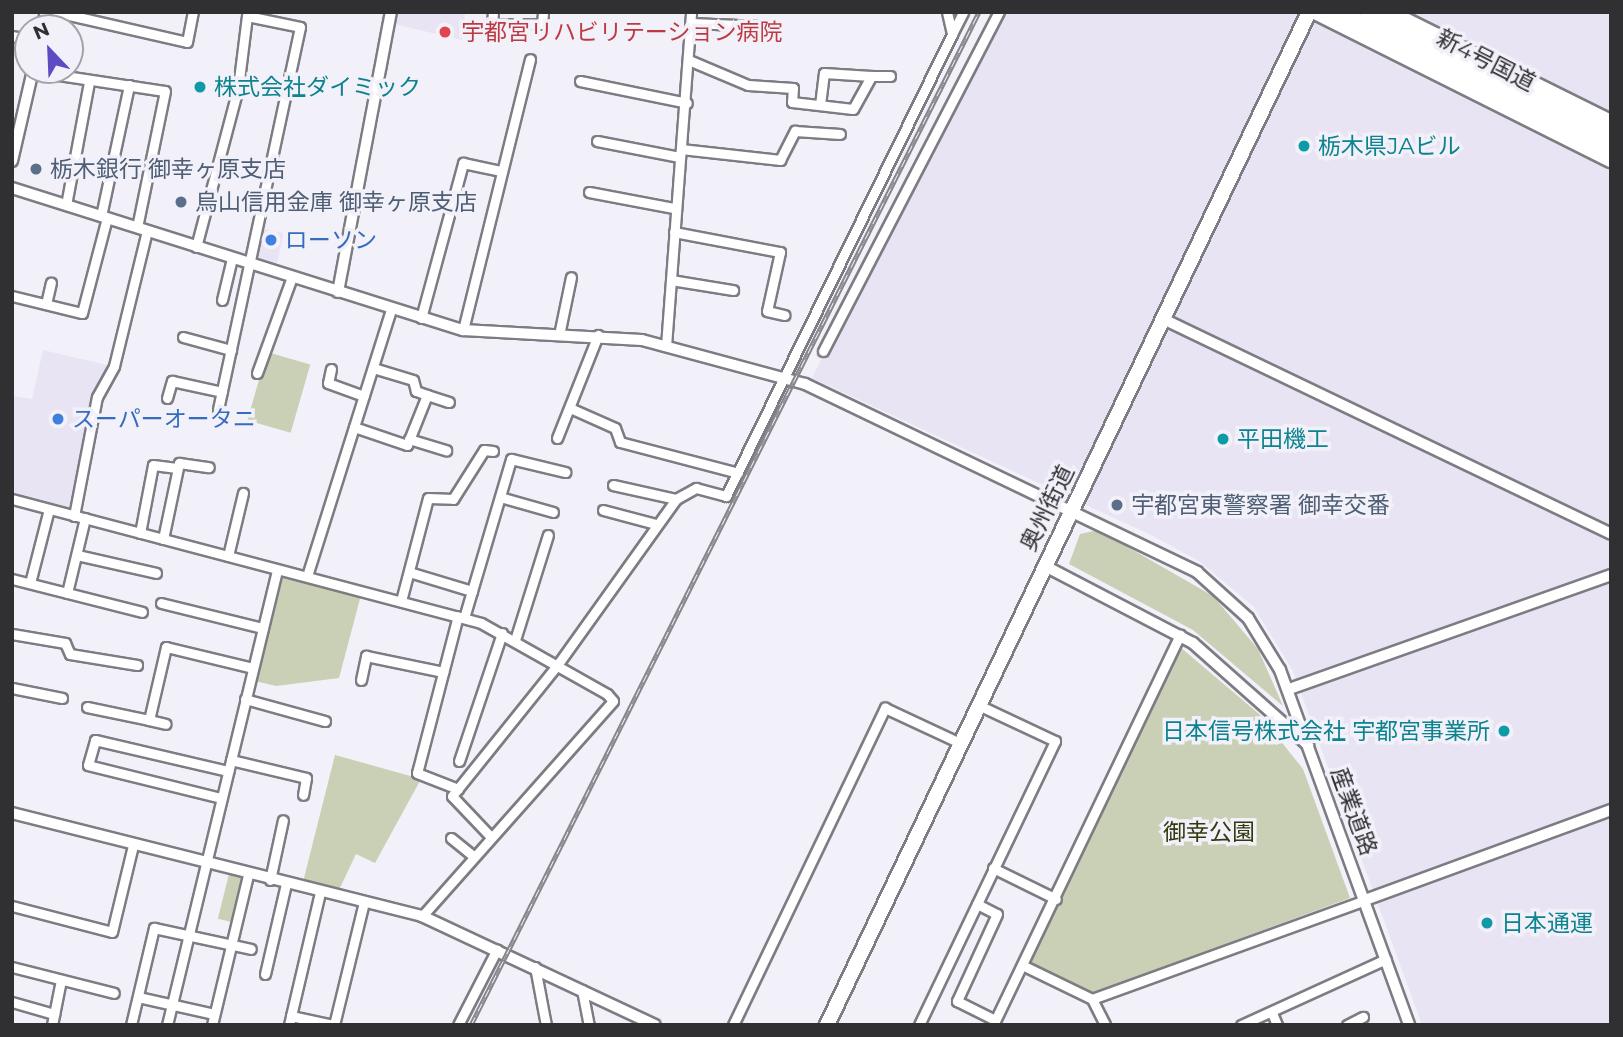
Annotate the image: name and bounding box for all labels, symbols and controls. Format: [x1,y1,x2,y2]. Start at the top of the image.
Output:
north arrow [14,14,84,84]
text: N [30,17,53,45]
place label: 宇都宮リハビリテーション病院 [461,18,783,46]
marker: 宇都宮リハビリテーション病院 [435,22,455,42]
street label: 新4号国道 [1432,23,1540,97]
place label: 株式会社ダイミック [214,73,421,101]
marker: 株式会社ダイミック [192,79,208,95]
place label: 栃木県JAビル [1318,132,1461,160]
marker: 栃木県JAビル [1296,138,1312,154]
place label: 栃木銀行 御幸ヶ原支店 [50,155,286,183]
marker: 栃木銀行 御幸ヶ原支店 [28,161,44,177]
place label: 烏山信用金庫 御幸ヶ原支店 [195,188,477,216]
marker: 烏山信用金庫 御幸ヶ原支店 [173,194,189,210]
place label: ローソン [285,226,377,254]
marker: ローソン [263,232,279,248]
place label: スーパーオータニ [72,405,256,433]
marker: スーパーオータニ [50,411,66,427]
place label: 平田機工 [1237,425,1329,453]
marker: 平田機工 [1215,431,1231,447]
street label: 奥州街道 [1014,461,1080,555]
place label: 宇都宮東警察署 御幸交番 [1131,491,1390,519]
marker: 宇都宮東警察署 御幸交番 [1109,497,1125,513]
place label: 日本信号株式会社 宇都宮事業所 [1162,717,1490,745]
marker: 日本信号株式会社 宇都宮事業所 [1496,723,1512,739]
street label: 産業道路 [1325,763,1383,859]
park label: 御幸公園 [1163,818,1255,846]
place label: 日本通運 [1501,909,1593,937]
marker: 日本通運 [1479,915,1495,931]

